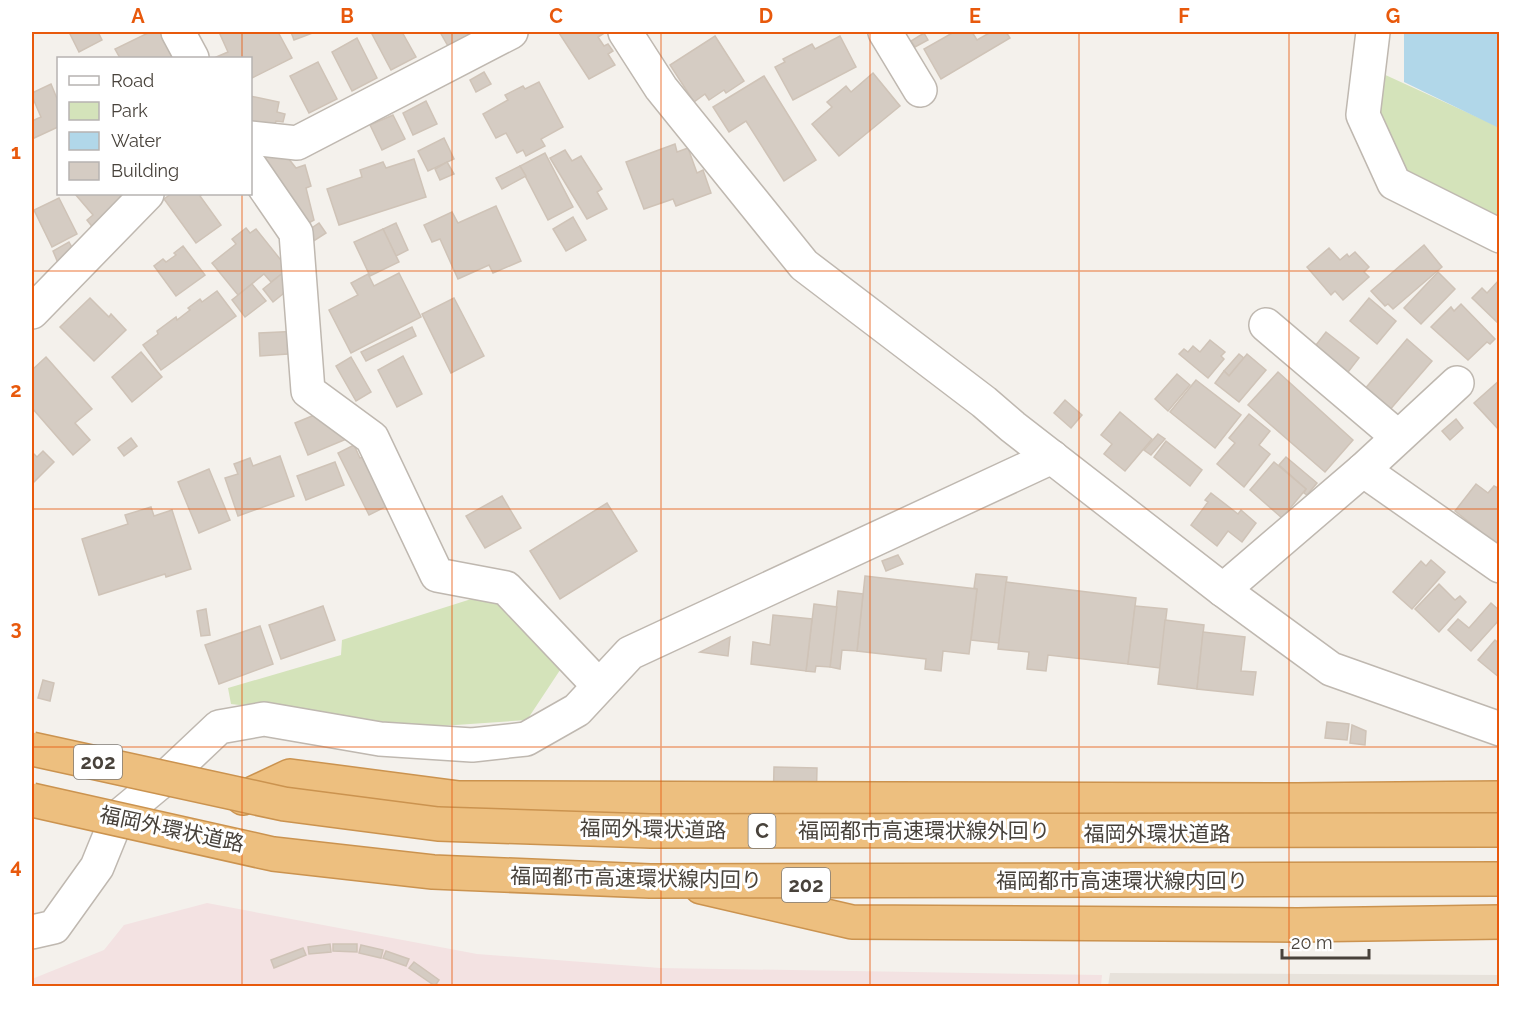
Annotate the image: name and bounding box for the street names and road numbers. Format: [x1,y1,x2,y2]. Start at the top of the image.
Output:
road number: 202 [74,745,122,779]
street label: 福岡外環状道路 [98,801,246,857]
road number: C [748,814,776,848]
street label: 福岡外環状道路 [579,815,727,843]
street label: 福岡都市高速環状線外回り [798,818,1050,843]
street label: 福岡外環状道路 [1084,821,1231,846]
street label: 福岡都市高速環状線内回り [510,863,762,893]
road number: 202 [782,868,830,902]
street label: 福岡都市高速環状線内回り [996,868,1248,893]

